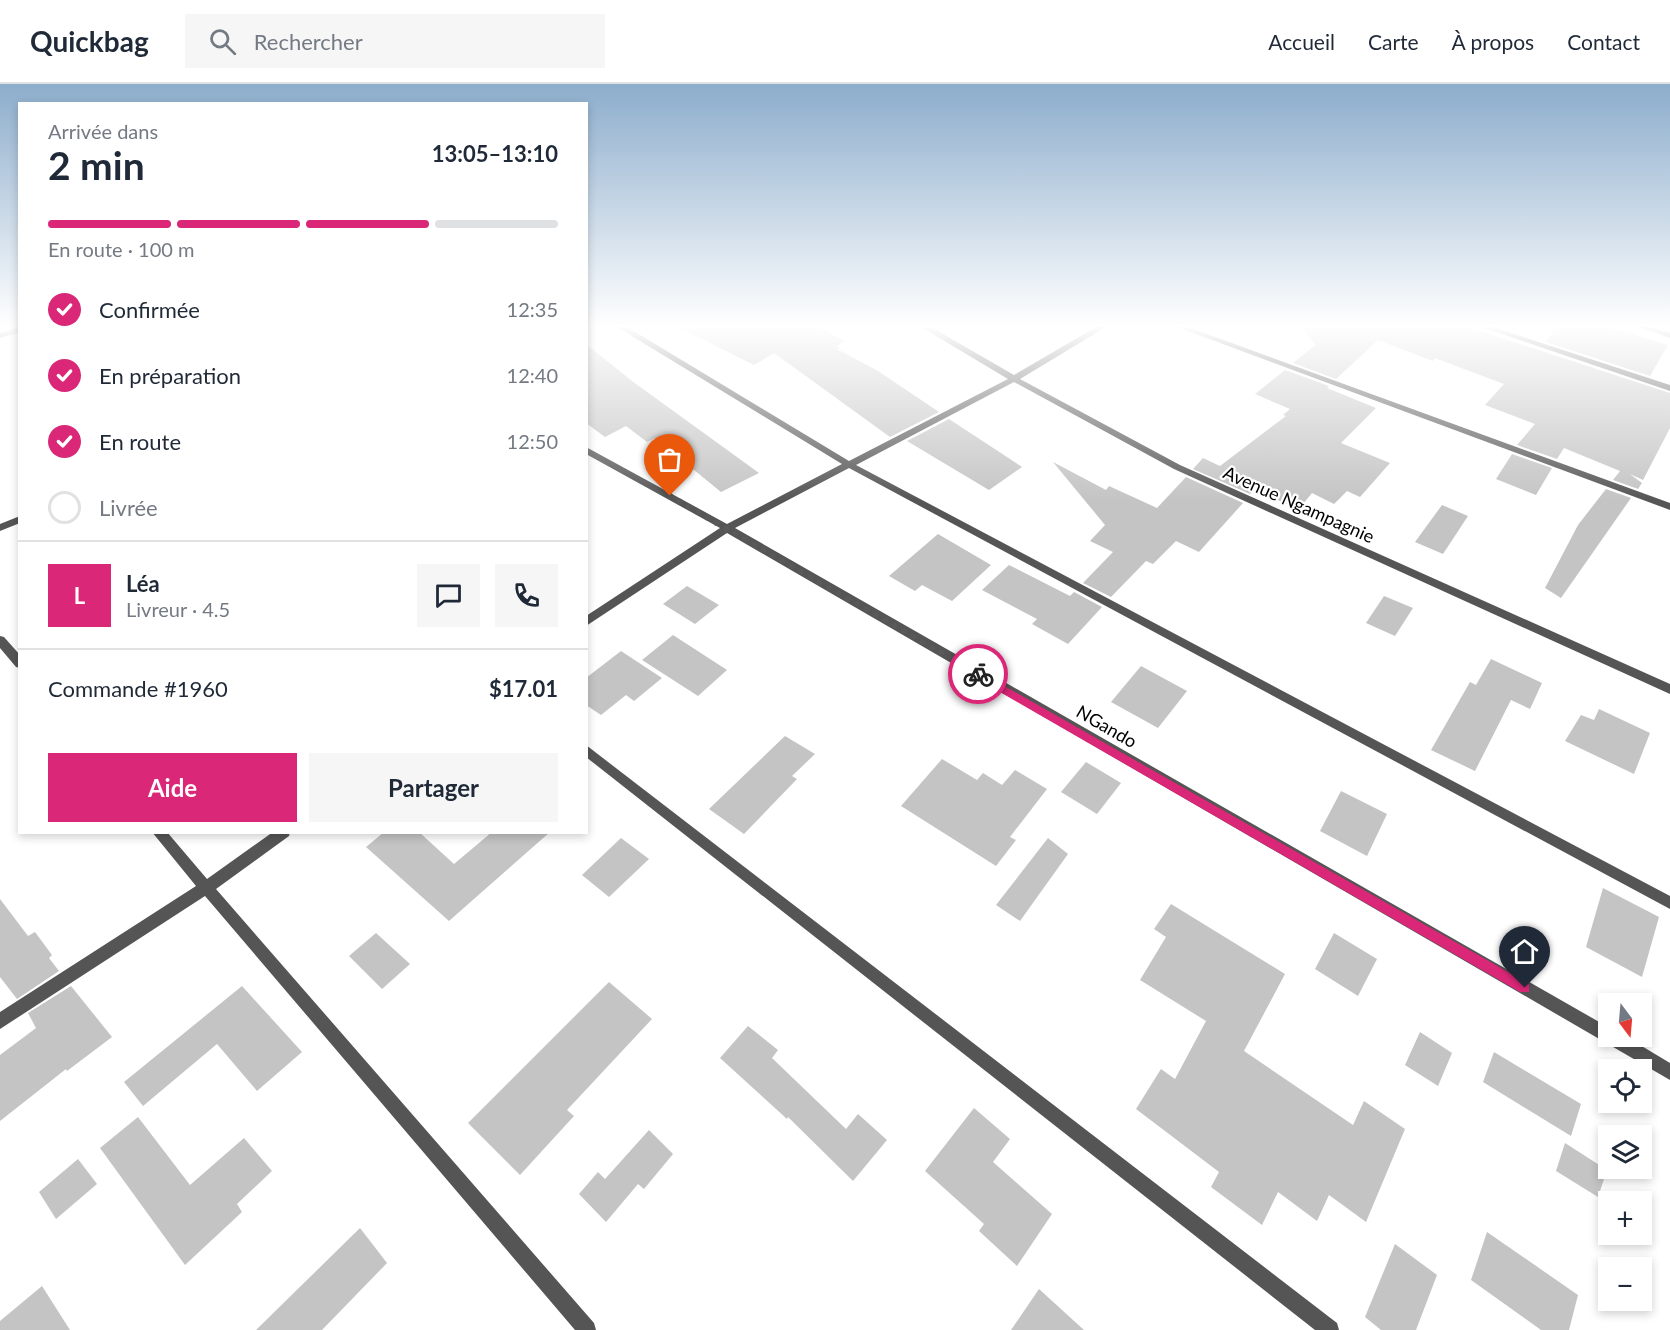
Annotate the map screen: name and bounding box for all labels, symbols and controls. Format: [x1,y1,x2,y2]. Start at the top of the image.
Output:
search box [185,14,605,68]
text: Quickbag [30,24,149,58]
icon: search [206,25,239,58]
text: Rechercher [254,28,363,55]
text: Accueil [1268,29,1335,54]
text: Carte [1368,29,1419,54]
text: À propos [1452,29,1534,54]
text: Contact [1567,29,1640,54]
text: Arrivée dans [48,119,158,143]
text: 13:05–13:10 [432,140,558,167]
text: 2 min [48,142,145,188]
text: En route · 100 m [48,237,194,261]
icon: check [48,293,81,326]
text: Confirmée [99,296,200,323]
text: 12:35 [507,297,558,321]
icon: check [48,359,81,392]
text: En préparation [99,362,241,389]
text: 12:40 [507,363,558,387]
icon: check [48,425,81,458]
text: En route [99,428,181,455]
text: 12:50 [507,429,558,453]
pin [644,434,695,496]
icon: bag [653,443,686,476]
street label: Avenue Ngampagnie [1220,461,1378,547]
text: Livrée [99,494,158,521]
button: chat [417,564,480,627]
button: phone [495,564,558,627]
text: Léa [126,570,160,597]
text: L [74,582,85,609]
text: Livreur · 4.5 [126,597,230,621]
courier [948,644,1008,704]
icon: bike [962,658,995,691]
text: Commande #1960 [48,675,228,702]
text: $17.01 [489,675,558,702]
street label: NGando [1073,700,1141,752]
button: Aide [48,753,297,822]
button: Partager [309,753,558,822]
pin [1499,926,1550,988]
icon: home [1508,935,1541,968]
north arrow [1598,993,1652,1047]
map controls [1598,993,1652,1311]
button: locate [1598,1059,1652,1113]
button: layers [1598,1125,1652,1179]
button: + [1598,1191,1652,1245]
button: − [1598,1257,1652,1311]

